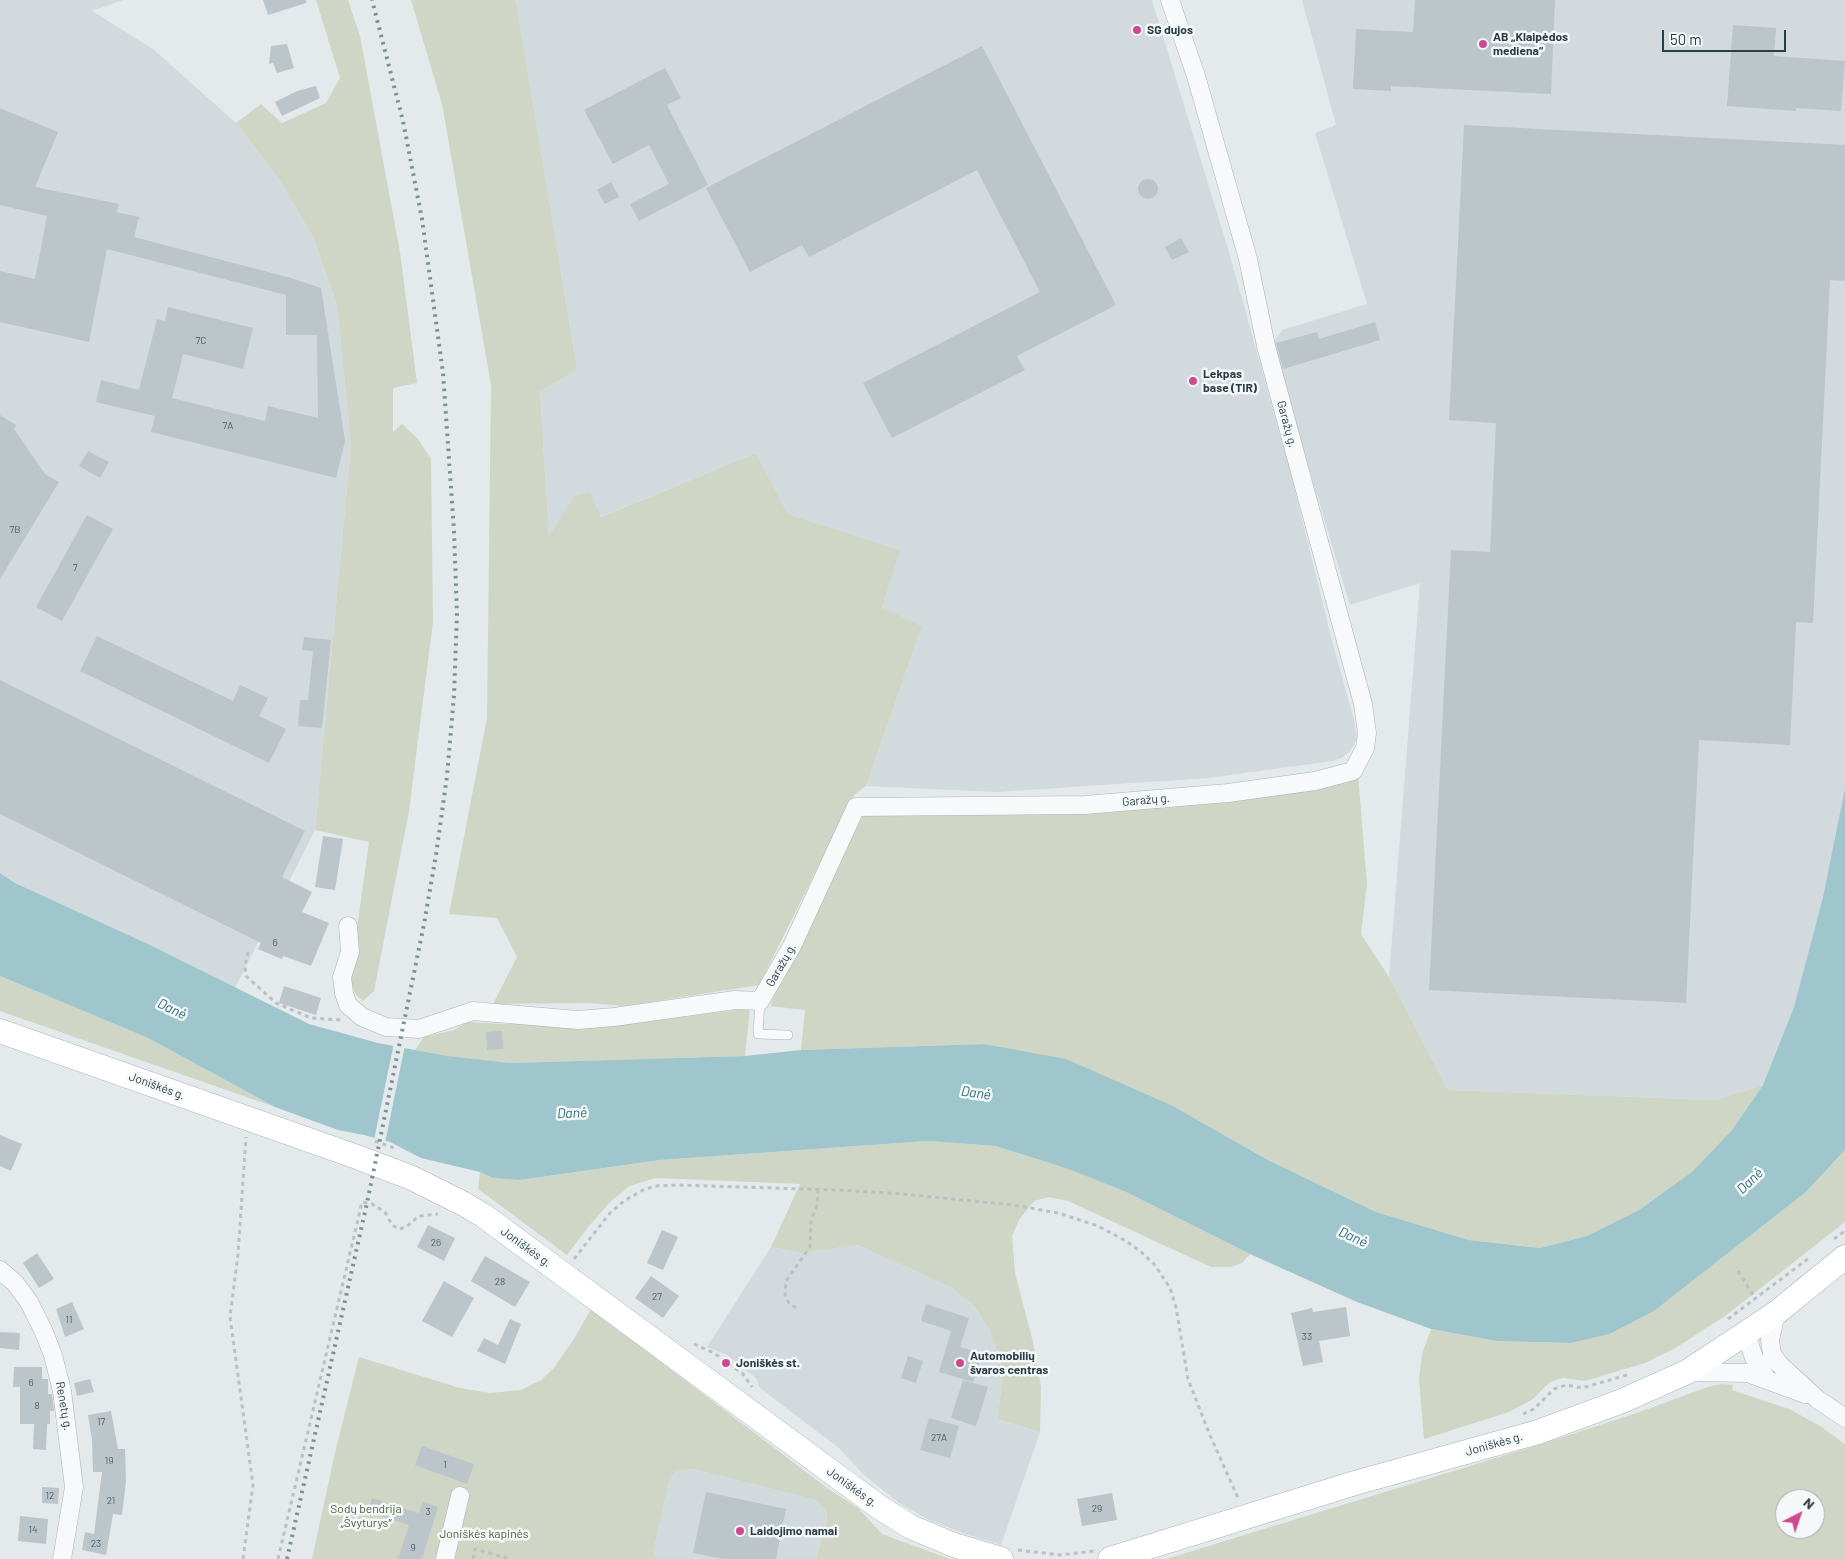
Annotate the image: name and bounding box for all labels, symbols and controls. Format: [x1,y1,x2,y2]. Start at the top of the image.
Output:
scale bar [1665,20,1789,52]
place label: SG dujos [1147,23,1193,37]
marker: SG dujos [1131,24,1143,36]
place label: AB „Klaipėdos mediena“ [1493,30,1568,58]
text: 50 m [1670,30,1702,48]
marker: AB „Klaipėdos mediena“ [1477,38,1489,50]
house number: 7C [196,335,206,347]
place label: Lekpas base (TIR) [1203,367,1257,395]
marker: Lekpas base (TIR) [1187,375,1199,387]
street label: Garažų g. [1274,399,1300,449]
house number: 7A [223,420,233,432]
house number: 7B [10,524,20,536]
house number: 7 [73,562,77,574]
street label: Garažų g. [1122,791,1170,809]
house number: 6 [272,937,278,949]
street label: Garažų g. [763,941,799,989]
water label: Danė [155,995,189,1023]
street label: Joniškės g. [127,1069,187,1103]
water label: Danė [960,1083,992,1103]
water label: Danė [557,1104,587,1122]
water label: Danė [1733,1165,1767,1197]
water label: Danė [1336,1223,1370,1251]
street label: Joniškės g. [498,1224,554,1270]
house number: 26 [431,1237,441,1249]
house number: 28 [495,1276,505,1288]
house number: 27 [652,1291,662,1303]
house number: 11 [65,1314,73,1326]
house number: 33 [1302,1331,1312,1343]
place label: Automobilių švaros centras [970,1349,1048,1377]
place label: Joniškės st. [736,1356,800,1370]
marker: Joniškės st. [720,1357,732,1369]
marker: Automobilių švaros centras [954,1357,966,1369]
house number: 6 [28,1377,34,1389]
street label: Renetų g. [53,1380,75,1432]
house number: 8 [34,1400,40,1412]
house number: 17 [97,1416,105,1428]
street label: Joniškės g. [1464,1429,1524,1459]
house number: 27A [931,1432,947,1444]
house number: 19 [105,1455,113,1467]
house number: 1 [443,1459,447,1471]
street label: Joniškės g. [824,1464,880,1510]
north arrow [1775,1489,1825,1539]
house number: 12 [46,1490,54,1502]
text: N [1800,1494,1819,1513]
house number: 21 [107,1495,115,1507]
park label: Sodų bendrija „Švyturys“ [330,1502,402,1530]
house number: 29 [1092,1503,1102,1515]
house number: 3 [425,1506,431,1518]
house number: 14 [28,1524,38,1536]
place label: Laidojimo namai [750,1524,837,1538]
marker: Laidojimo namai [734,1525,746,1537]
park label: Joniškės kapinės [439,1527,529,1541]
house number: 23 [91,1538,101,1550]
house number: 9 [410,1542,416,1554]

